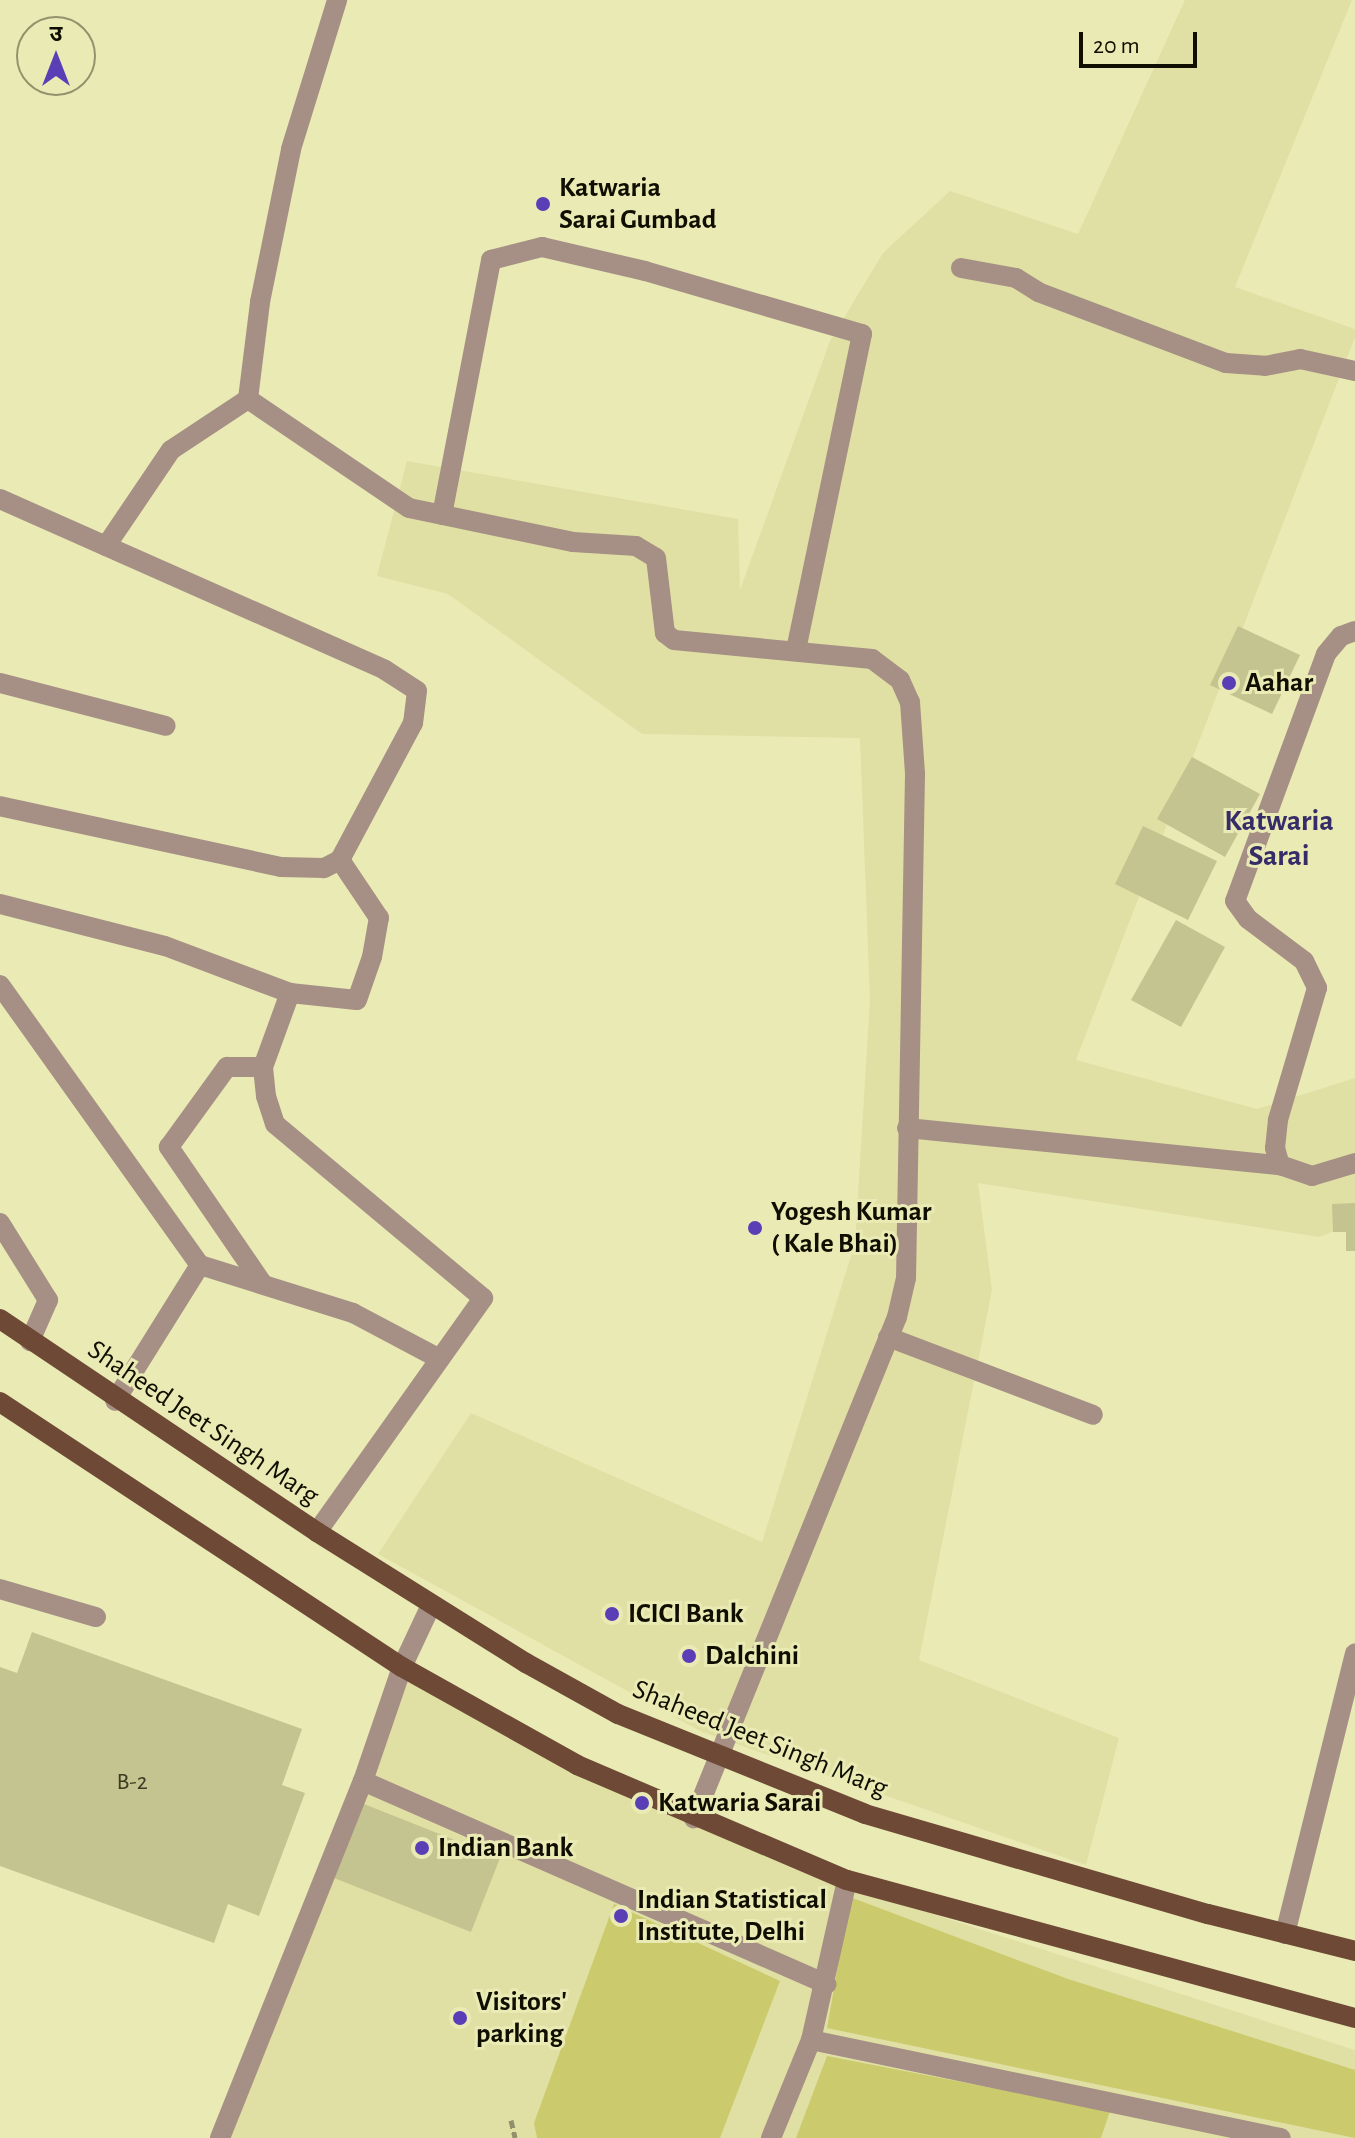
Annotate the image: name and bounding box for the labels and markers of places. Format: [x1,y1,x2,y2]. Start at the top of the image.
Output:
place label: Katwaria Sarai Gumbad [559,171,716,237]
marker: Katwaria Sarai Gumbad [534,195,552,213]
place label: Aahar [1245,666,1313,700]
marker: Aahar [1220,674,1238,692]
place label: Yogesh Kumar ( Kale Bhai) [771,1195,932,1261]
marker: Yogesh Kumar ( Kale Bhai) [746,1219,764,1237]
place label: ICICI Bank [628,1597,744,1631]
marker: ICICI Bank [603,1605,621,1623]
place label: Dalchini [705,1639,799,1673]
marker: Dalchini [680,1647,698,1665]
place label: Katwaria Sarai [658,1786,821,1820]
marker: Katwaria Sarai [633,1794,651,1812]
place label: Indian Bank [438,1831,573,1865]
marker: Indian Bank [413,1839,431,1857]
place label: Indian Statistical Institute, Delhi [637,1883,827,1949]
marker: Indian Statistical Institute, Delhi [612,1907,630,1925]
place label: Visitors' parking [476,1985,567,2051]
marker: Visitors' parking [451,2009,469,2027]

